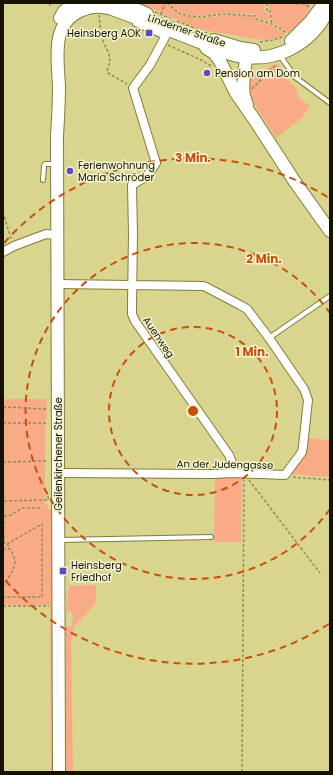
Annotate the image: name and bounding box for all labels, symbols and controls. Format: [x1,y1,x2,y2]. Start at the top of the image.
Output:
street label: Linderner Straße [146,10,228,51]
place label: Heinsberg AOK [67,26,141,41]
marker: Heinsberg AOK [144,28,154,38]
place label: Pension am Dom [215,66,300,81]
marker: Pension am Dom [202,68,212,78]
text: 3 Min. [175,149,211,166]
place label: Ferienwohnung Maria Schröder [78,158,155,185]
marker: Ferienwohnung Maria Schröder [65,166,75,176]
text: 2 Min. [246,250,282,267]
street label: Auenweg [139,314,178,361]
text: 1 Min. [235,343,269,360]
street label: Geilenkirchener Straße [51,397,66,511]
centre of rings [186,404,200,418]
street label: An der Judengasse [177,456,273,473]
place label: Heinsberg Friedhof [71,558,122,585]
marker: Heinsberg Friedhof [58,566,68,576]

